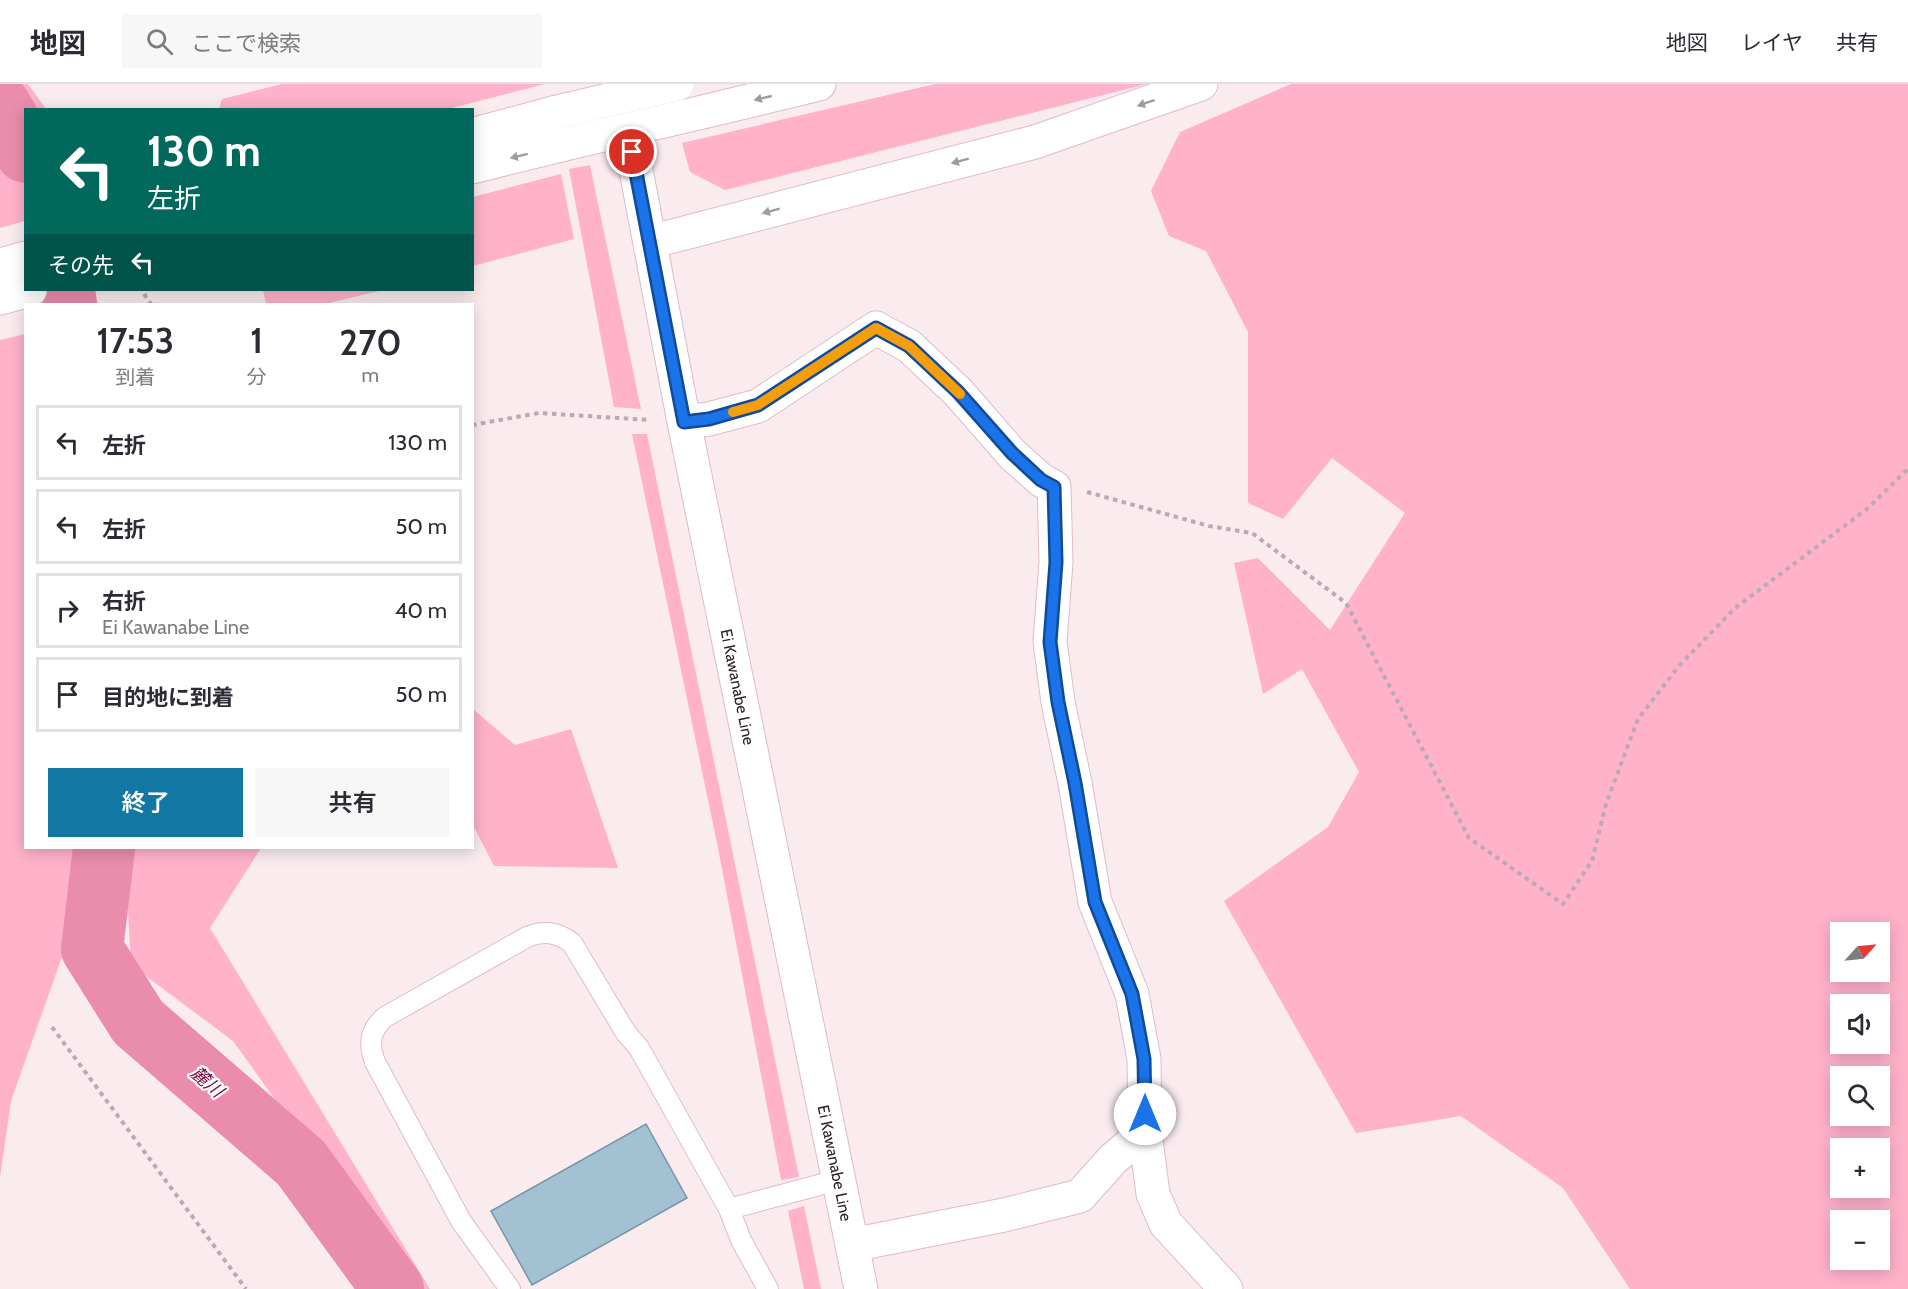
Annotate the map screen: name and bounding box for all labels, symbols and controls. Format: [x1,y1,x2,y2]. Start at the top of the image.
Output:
search box [122,14,542,68]
icon: search [143,25,176,58]
text: 地図 [30,26,86,60]
text: ここで検索 [191,30,301,57]
text: 地図 [1666,30,1708,55]
text: レイヤ [1741,30,1803,55]
text: 共有 [1836,30,1878,55]
one-way arrow [754,94,772,104]
one-way arrow [1137,99,1155,109]
text: 130 m [147,125,261,177]
pin [606,126,657,177]
icon: left [48,132,126,210]
icon: arrive [615,135,648,168]
one-way arrow [510,151,528,161]
one-way arrow [951,157,969,167]
text: 左折 [147,182,201,215]
one-way arrow [762,206,780,216]
icon: left [126,246,159,279]
text: その先 [48,252,114,279]
text: 17:53 [97,318,174,362]
text: 1 [250,318,263,362]
text: 270 [339,320,401,364]
text: m [362,363,379,387]
text: 到着 [115,365,155,389]
text: 分 [247,365,267,389]
icon: left [51,426,84,459]
text: 130 m [388,429,447,456]
text: 左折 [102,432,146,459]
icon: left [51,510,84,543]
text: 50 m [395,513,447,540]
text: 左折 [102,516,146,543]
text: 右折 [102,588,146,615]
icon: right [51,594,84,627]
text: 40 m [395,597,447,624]
text: Ei Kawanabe Line [102,615,249,639]
street label: Ei Kawanabe Line [717,627,759,746]
icon: arrive [51,678,84,711]
text: 50 m [395,681,447,708]
text: 目的地に到着 [102,684,234,711]
button: 終了 [48,768,243,837]
button: 共有 [255,768,450,837]
north arrow [1830,922,1890,982]
map controls [1830,922,1890,1270]
button: sound [1830,994,1890,1054]
water label: 麓川 [186,1062,229,1103]
button: search [1830,1066,1890,1126]
position arrow [1113,1082,1177,1146]
street label: Ei Kawanabe Line [814,1103,856,1223]
button: + [1830,1138,1890,1198]
button: − [1830,1210,1890,1270]

